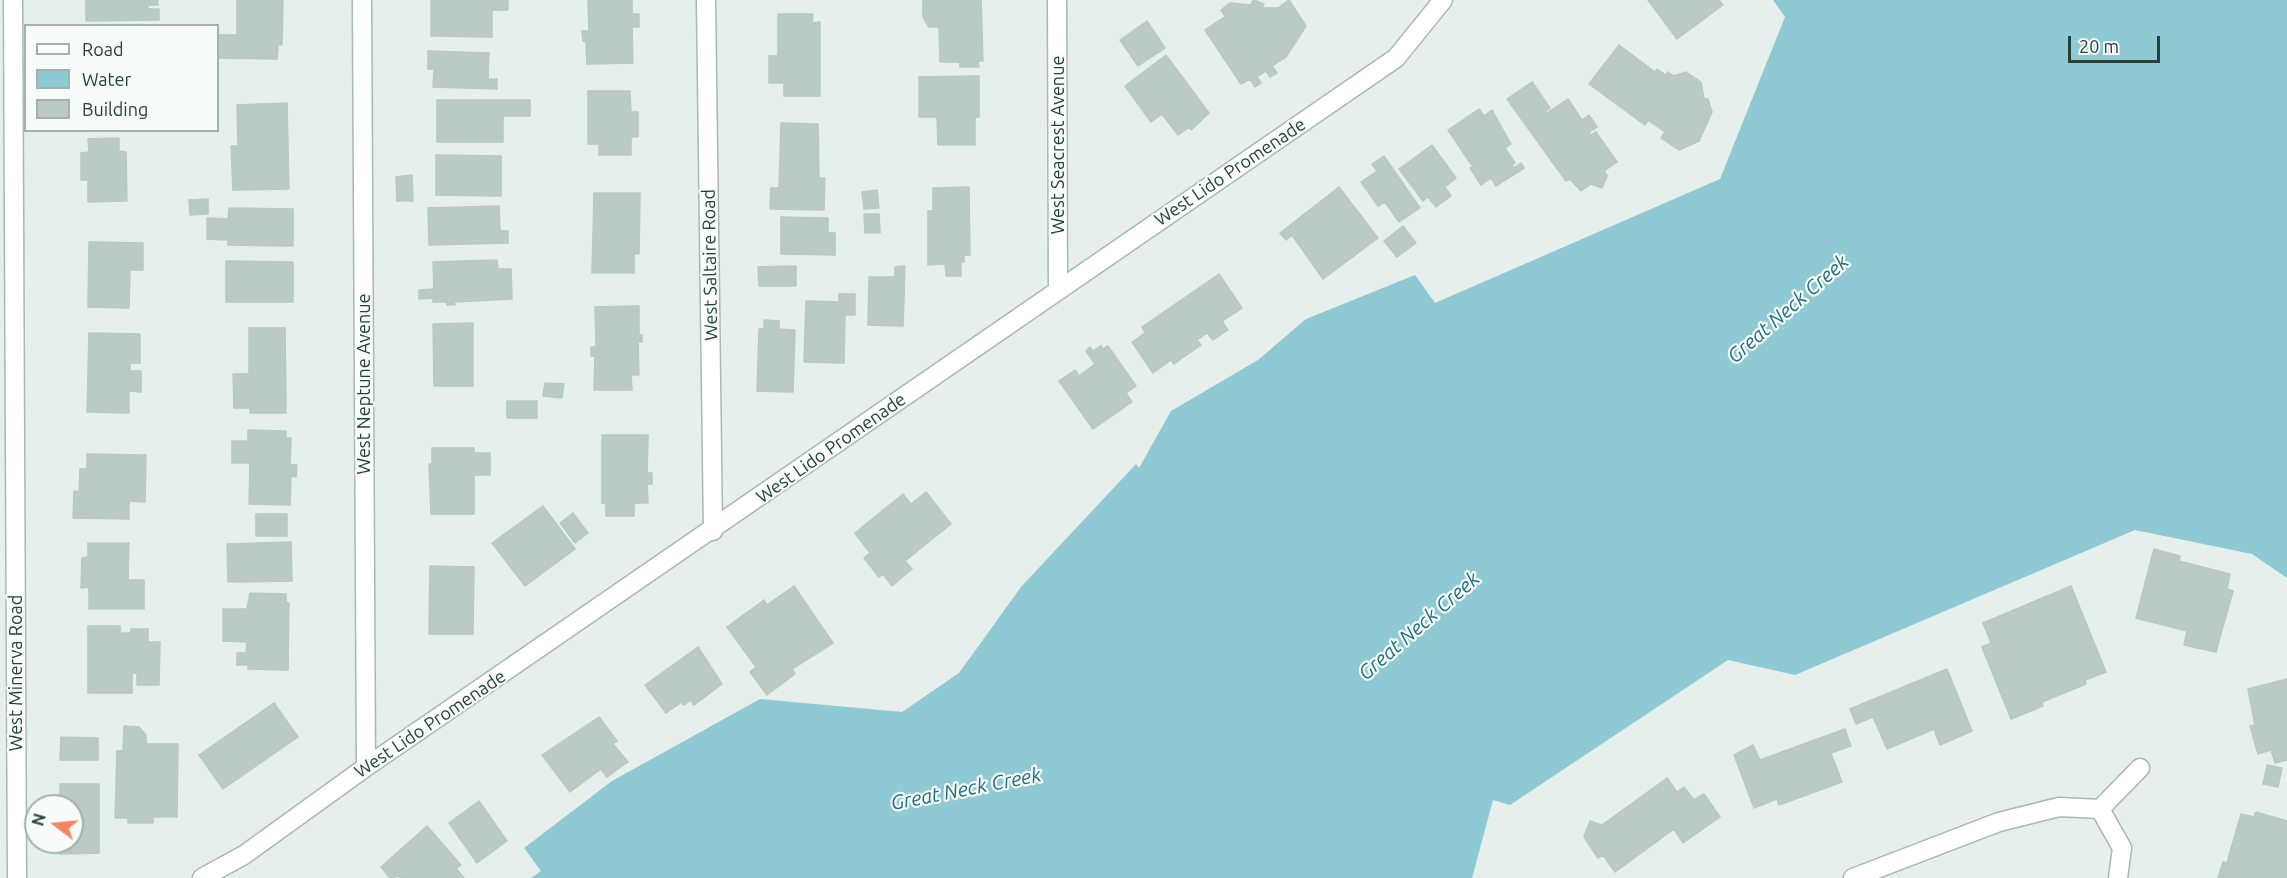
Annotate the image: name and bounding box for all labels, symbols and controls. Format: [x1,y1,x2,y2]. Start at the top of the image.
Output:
legend [24,24,219,132]
scale bar [2071,24,2162,62]
text: 20 m [2079,36,2119,56]
text: Road [82,39,124,59]
street label: West Seacrest Avenue [1047,56,1069,234]
text: Water [82,69,131,89]
text: Building [82,99,148,119]
street label: West Lido Promenade [1150,113,1310,231]
street label: West Saltaire Road [698,189,722,341]
water label: Great Neck Creek [1722,250,1854,368]
street label: West Neptune Avenue [353,294,375,474]
street label: West Lido Promenade [752,388,910,508]
water label: Great Neck Creek [1353,567,1485,685]
street label: West Minerva Road [5,595,27,751]
street label: West Lido Promenade [350,665,510,783]
water label: Great Neck Creek [889,763,1043,815]
north arrow [24,794,84,854]
text: N [28,811,49,828]

